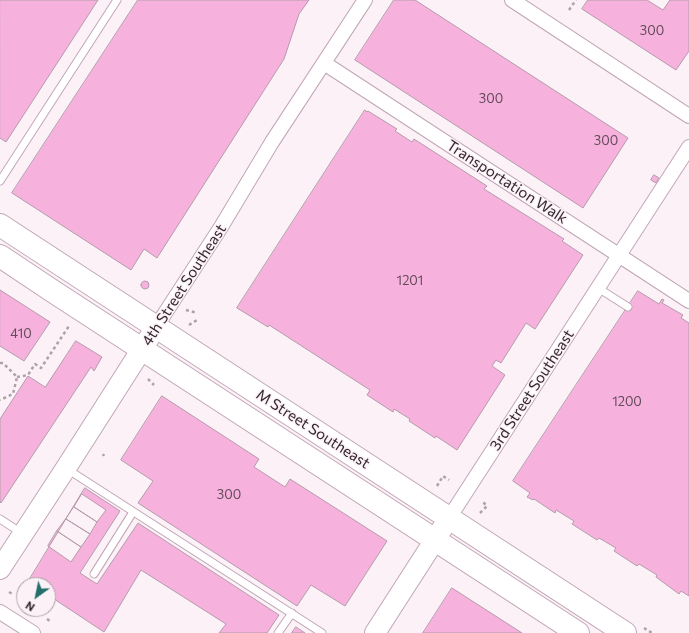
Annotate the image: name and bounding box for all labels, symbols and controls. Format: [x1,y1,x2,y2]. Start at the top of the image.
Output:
house number: 300 [640,23,664,39]
house number: 300 [479,91,503,107]
house number: 300 [594,133,618,149]
street label: Transportation Walk [443,136,571,228]
street label: 4th Street Southeast [138,221,230,349]
house number: 1201 [397,273,423,289]
house number: 410 [10,326,32,342]
street label: 3rd Street Southeast [486,326,578,454]
street label: M Street Southeast [253,385,373,473]
house number: 1200 [612,394,642,410]
house number: 300 [217,487,241,503]
north arrow [16,577,56,617]
text: N [23,599,37,614]

